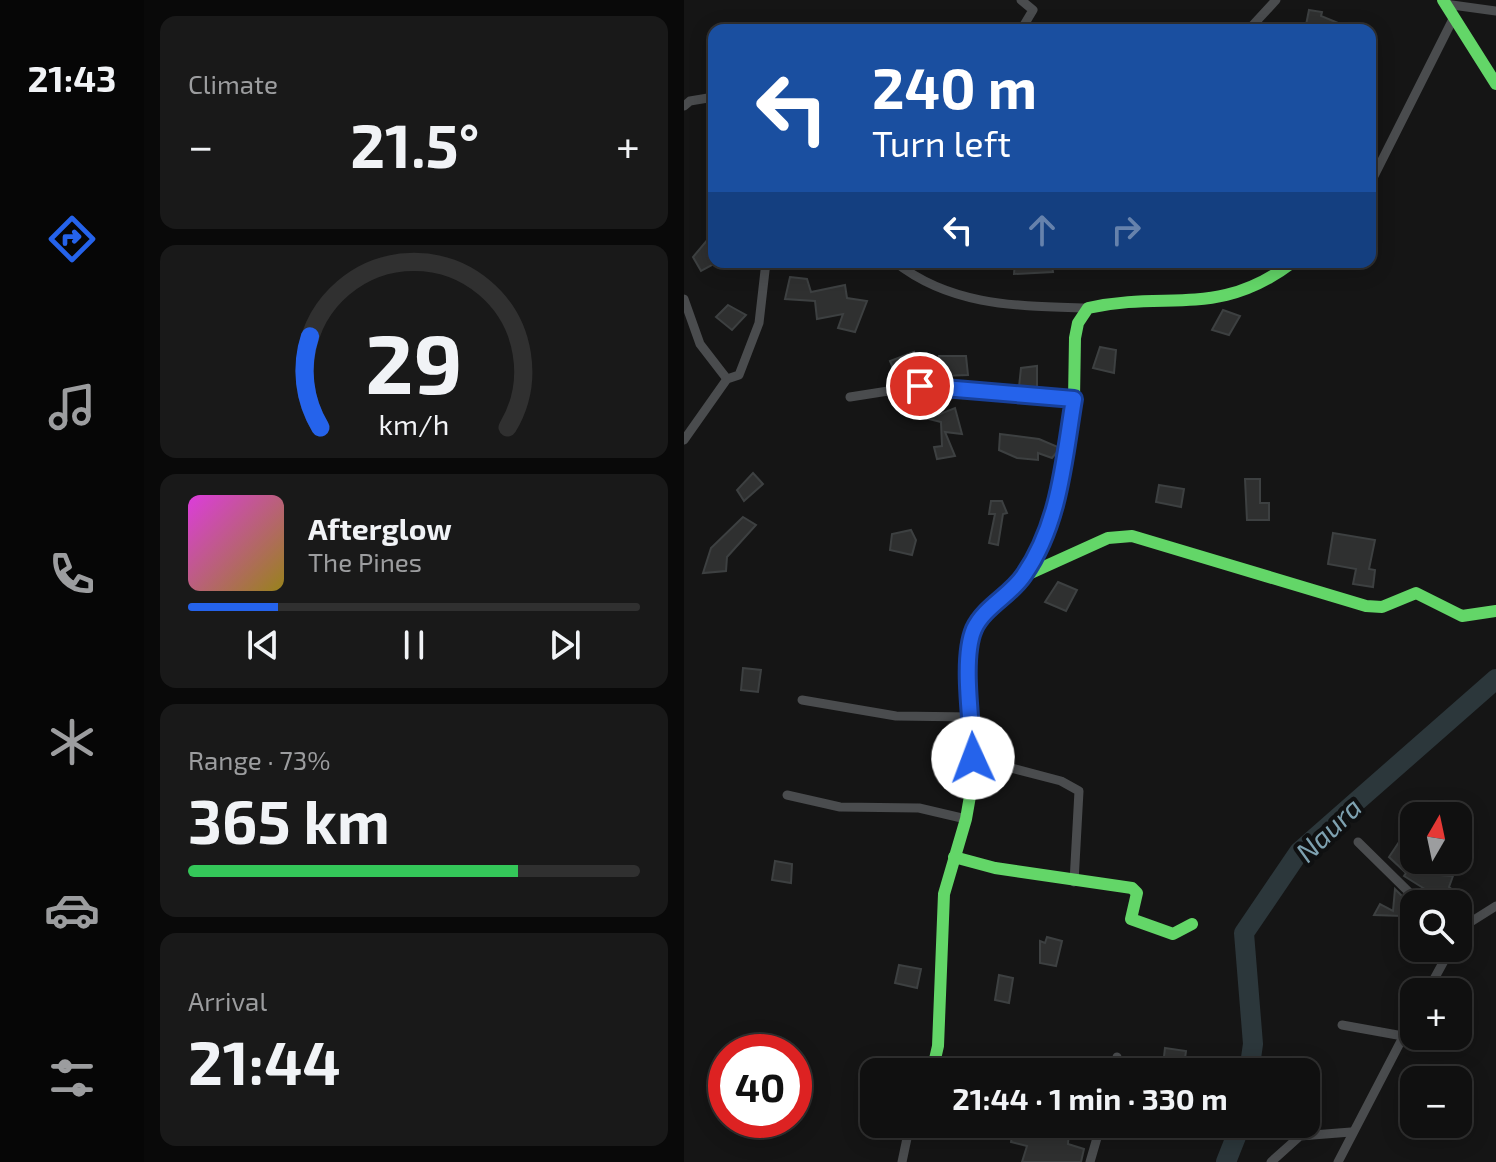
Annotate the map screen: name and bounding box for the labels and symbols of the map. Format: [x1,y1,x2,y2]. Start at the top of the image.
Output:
pin [886,352,954,420]
position arrow [931,716,1015,800]
water label: Naura [1288,790,1368,868]
north arrow [1400,802,1472,874]
speed limit sign: 40 [708,1034,812,1138]

